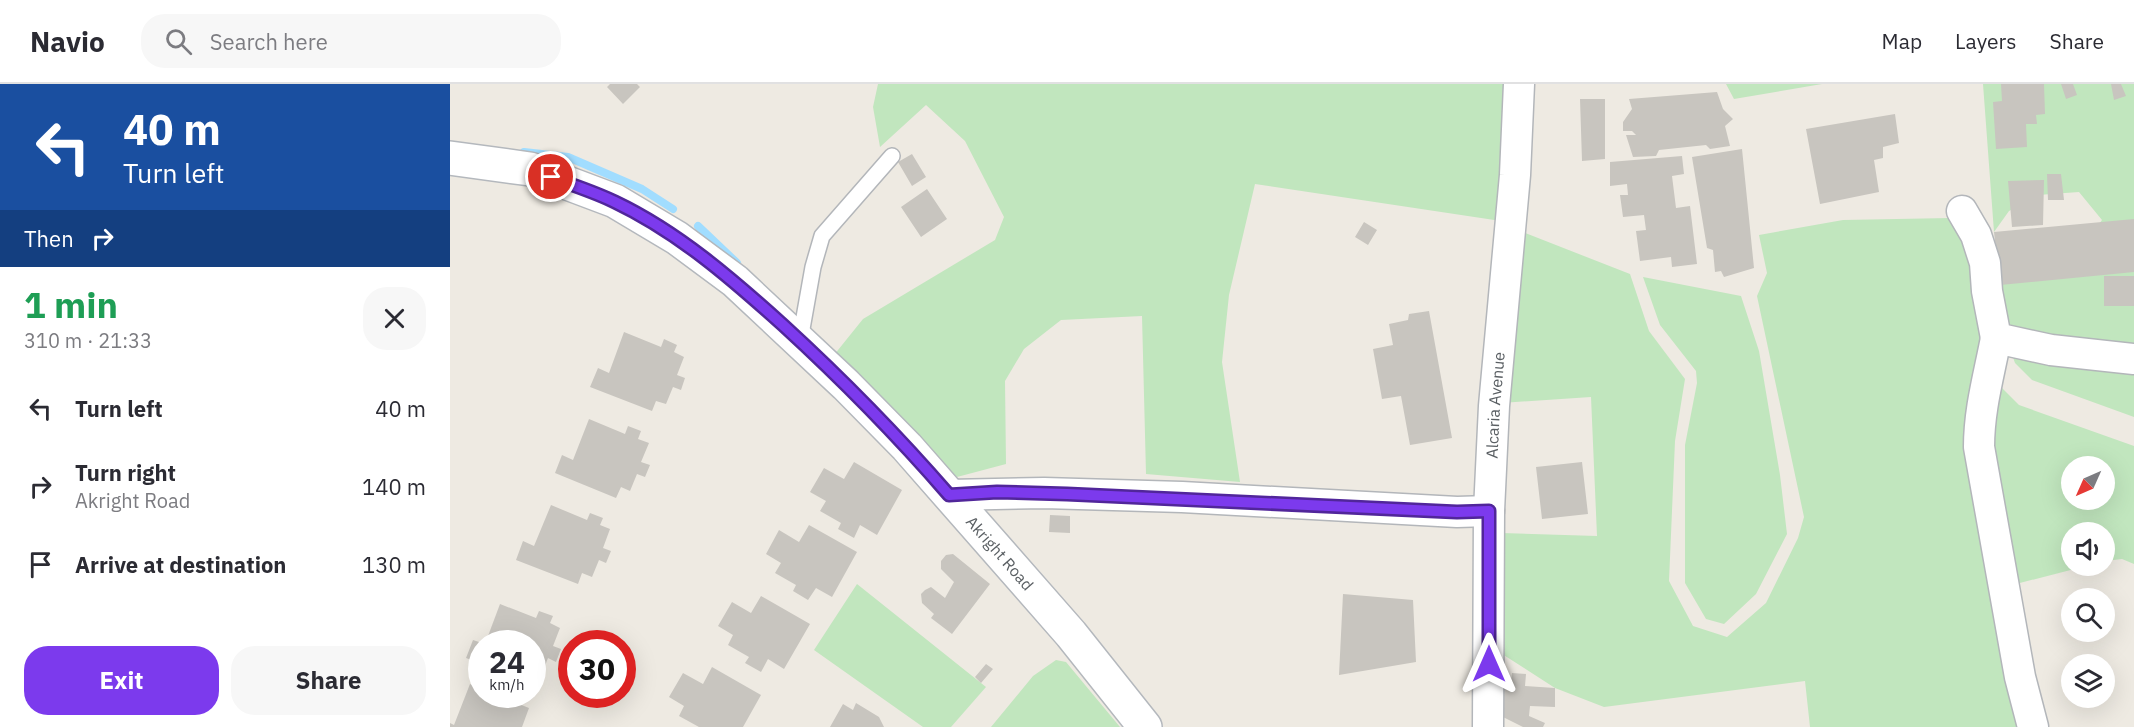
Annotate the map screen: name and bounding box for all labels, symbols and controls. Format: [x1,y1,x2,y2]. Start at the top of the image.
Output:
search box [141,14,561,68]
text: Navio [30,23,105,60]
icon: search [162,25,195,58]
text: Search here [210,27,328,56]
text: Map [1882,27,1922,55]
text: Layers [1955,27,2017,55]
text: Share [2050,27,2104,55]
text: 40 m [123,102,221,157]
icon: left [24,108,102,186]
pin [525,151,576,202]
text: Turn left [123,155,224,190]
icon: arrive [534,160,567,193]
icon: right [86,222,119,255]
text: Then [24,224,74,253]
text: 1 min [24,281,118,328]
button: close [363,287,426,350]
text: 310 m · 21:33 [24,327,152,354]
street label: Alcaria Avenue [1482,351,1509,459]
icon: left [24,392,57,425]
text: Turn left [75,394,163,423]
text: 40 m [375,394,426,423]
north arrow [2061,456,2115,510]
map controls [2061,456,2115,708]
text: Turn right [75,458,176,487]
icon: right [24,470,57,503]
text: 140 m [362,472,426,501]
text: Akright Road [75,487,190,514]
street label: Akright Road [962,512,1038,594]
button: sound [2061,522,2115,576]
icon: arrive [24,548,57,581]
text: Arrive at destination [75,550,286,579]
text: 130 m [362,550,426,579]
button: search [2061,588,2115,642]
speed limit sign: 30 [558,630,636,708]
position arrow [1457,632,1521,696]
text: 24 [489,642,525,681]
button: Exit [24,646,219,715]
button: Share [231,646,426,715]
button: layers [2061,654,2115,708]
text: km/h [489,675,525,694]

